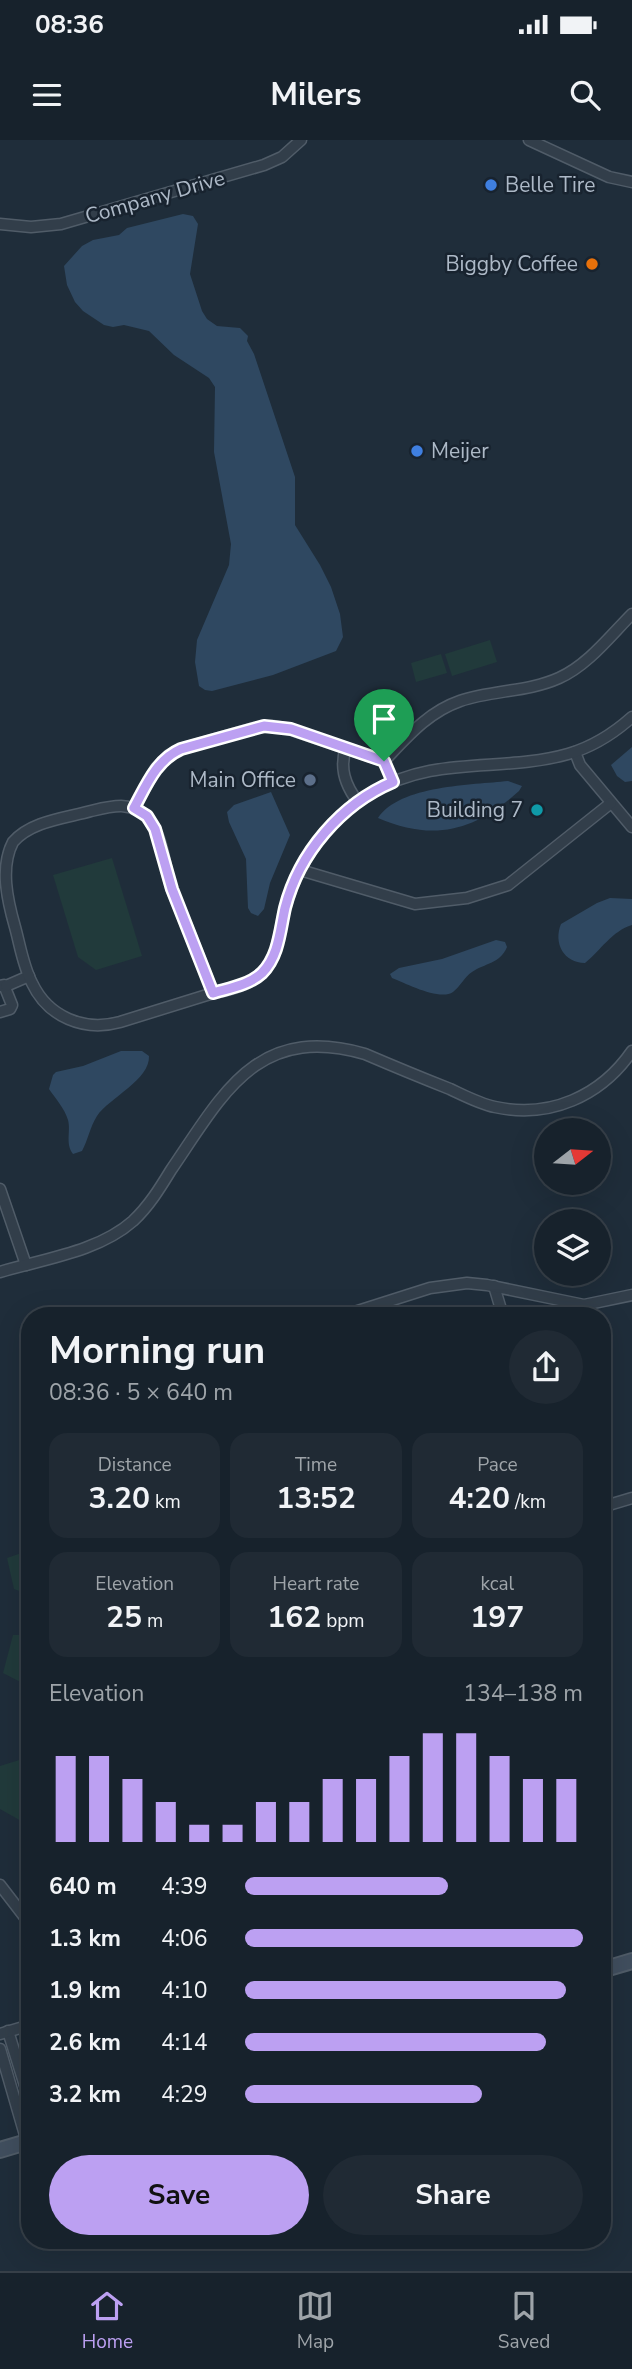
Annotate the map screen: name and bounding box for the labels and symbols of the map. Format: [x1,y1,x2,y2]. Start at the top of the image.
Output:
street label: Company Drive [82,164,228,230]
place label: Belle Tire [505,171,595,199]
marker: Belle Tire [483,177,499,193]
place label: Biggby Coffee [445,250,578,278]
marker: Biggby Coffee [584,256,600,272]
place label: Meijer [431,437,489,465]
marker: Meijer [409,443,425,459]
pin [354,689,414,761]
place label: Main Office [190,766,296,794]
marker: Main Office [302,772,318,788]
place label: Building 7 [427,796,523,824]
marker: Building 7 [529,802,545,818]
north arrow [534,1118,611,1195]

